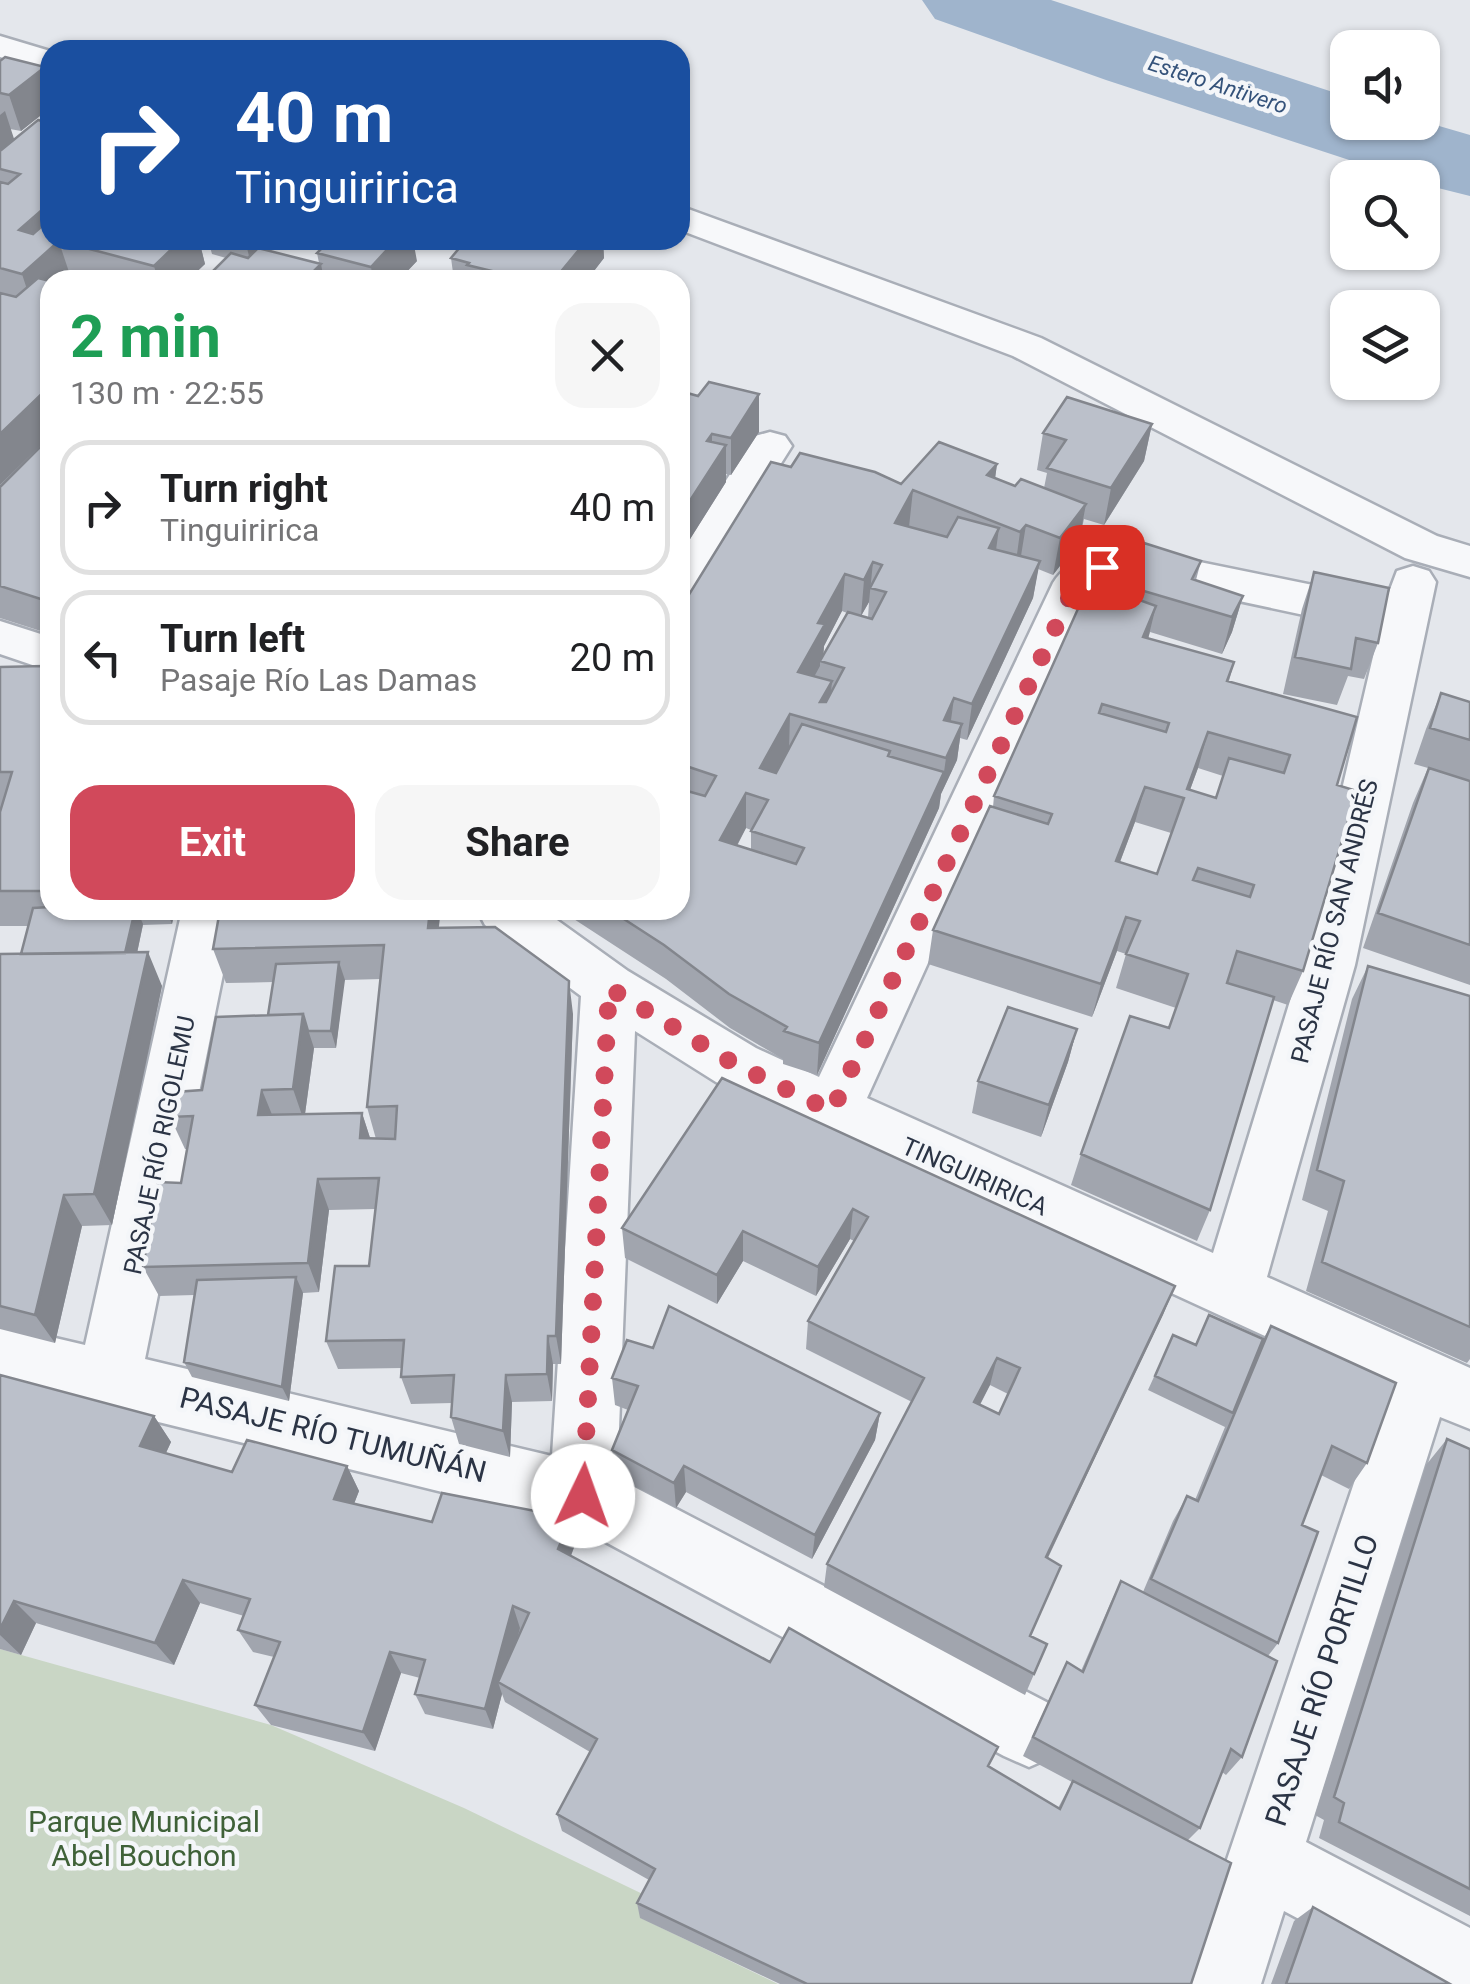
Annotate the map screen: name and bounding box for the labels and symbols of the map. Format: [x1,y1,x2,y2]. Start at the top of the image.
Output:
water label: Estero Antivero [1145,50,1290,119]
pin [1060,525,1145,610]
street label: PASAJE RÍO SAN ANDRÉS [1284,776,1384,1066]
street label: PASAJE RÍO RIGOLEMU [117,1013,201,1277]
street label: TINGUIRIRICA [897,1131,1052,1222]
street label: PASAJE RÍO TUMUÑÁN [176,1379,490,1490]
position arrow [531,1444,635,1548]
street label: PASAJE RÍO PORTILLO [1258,1530,1385,1830]
park label: Parque Municipal Abel Bouchon [28,1804,260,1873]

